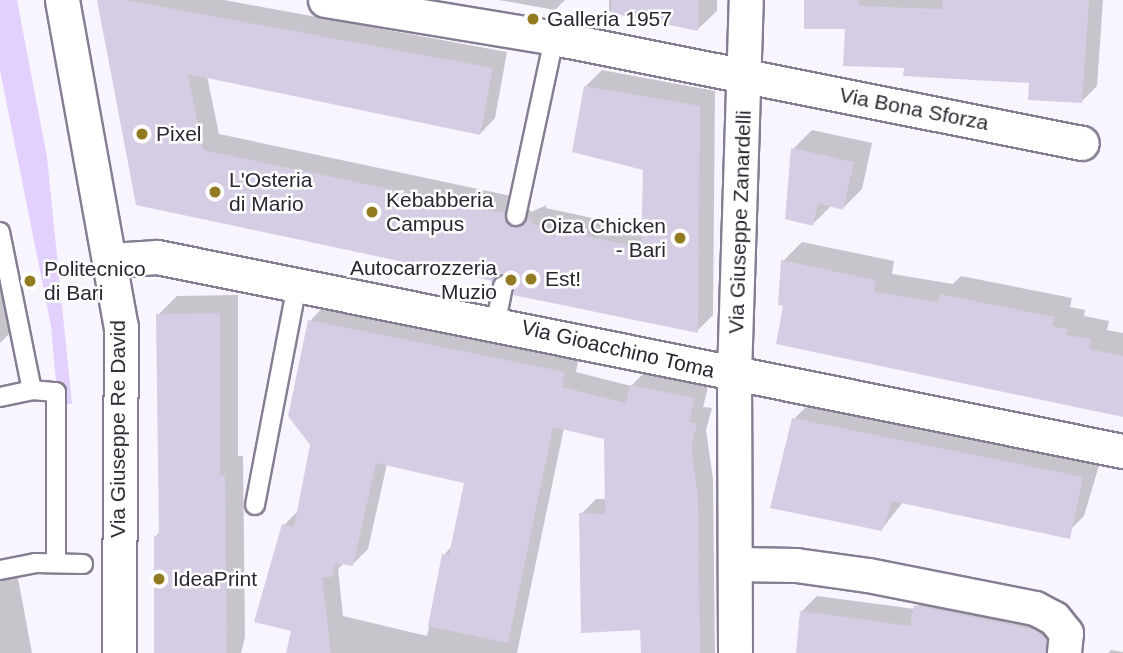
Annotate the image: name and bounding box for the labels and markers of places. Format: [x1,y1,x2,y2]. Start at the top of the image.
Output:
place label: Galleria 1957 [547,6,672,32]
marker: Galleria 1957 [525,11,541,27]
place label: Pixel [156,121,202,147]
marker: Pixel [134,126,150,142]
place label: L'Osteria di Mario [229,167,312,217]
marker: L'Osteria di Mario [207,184,223,200]
place label: Kebabberia Campus [386,187,493,237]
marker: Kebabberia Campus [364,204,380,220]
place label: Oiza Chicken - Bari [541,213,666,263]
marker: Oiza Chicken - Bari [672,230,688,246]
place label: Autocarrozzeria Muzio [350,255,497,305]
place label: Politecnico di Bari [44,256,146,306]
place label: Est! [545,266,581,292]
marker: Est! [523,271,539,287]
marker: Autocarrozzeria Muzio [503,272,519,288]
marker: Politecnico di Bari [22,273,38,289]
place label: IdeaPrint [173,566,257,592]
marker: IdeaPrint [151,571,167,587]

